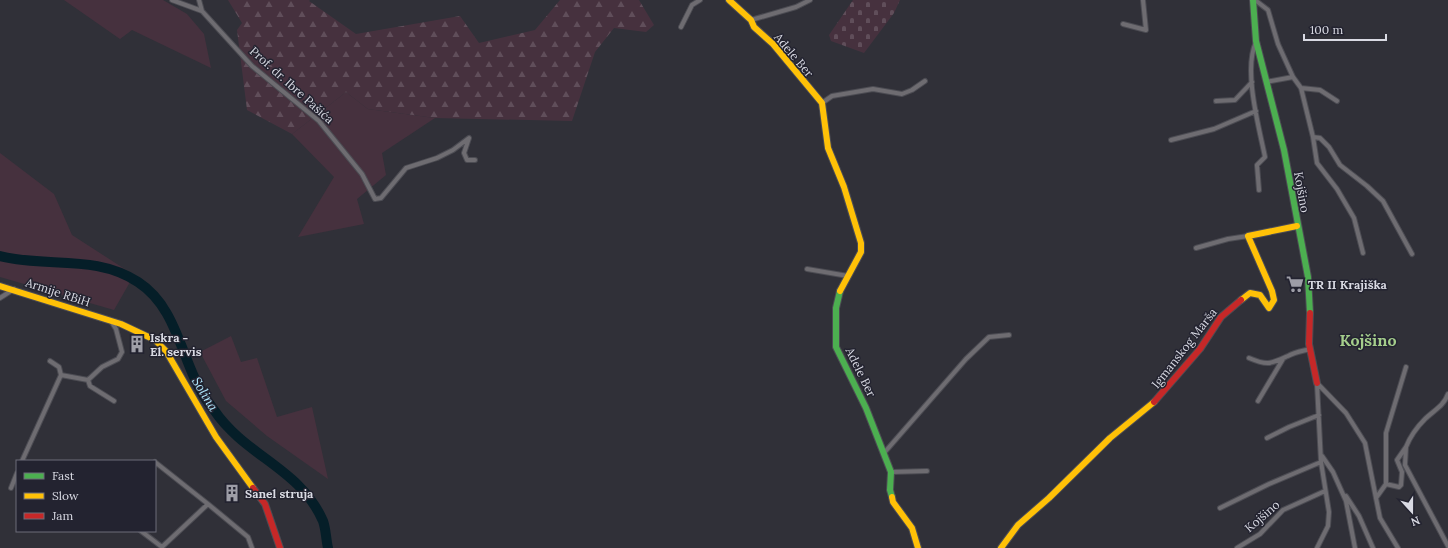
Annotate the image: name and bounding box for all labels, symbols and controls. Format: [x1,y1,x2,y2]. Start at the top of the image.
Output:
scale bar [1304,16,1386,42]
text: 100 m [1310,22,1343,37]
street label: Adele Ber [770,29,817,81]
street label: Prof. dr. Ibre Pašića [247,43,337,127]
street label: Kojšino [1291,170,1313,214]
street label: Armije RBiH [23,274,92,310]
supermarket icon: TR II Krajiška [1285,274,1305,294]
place label: TR II Krajiška [1308,277,1388,292]
street label: Igmanskog Marša [1148,305,1220,391]
place label: Iskra - El. servis [150,330,202,359]
district label: Kojšino [1339,330,1397,350]
building icon: Iskra - El. servis [127,334,147,354]
street label: Adele Ber [842,344,880,400]
water label: Solina [188,374,222,415]
legend [16,460,156,532]
text: Fast [52,468,75,483]
building icon: Sanel struja [222,483,242,503]
place label: Sanel struja [245,486,314,501]
text: Slow [52,488,79,503]
north arrow [1392,492,1432,532]
street label: Kojšino [1241,497,1283,535]
text: Jam [51,508,73,523]
text: N [1409,513,1422,530]

